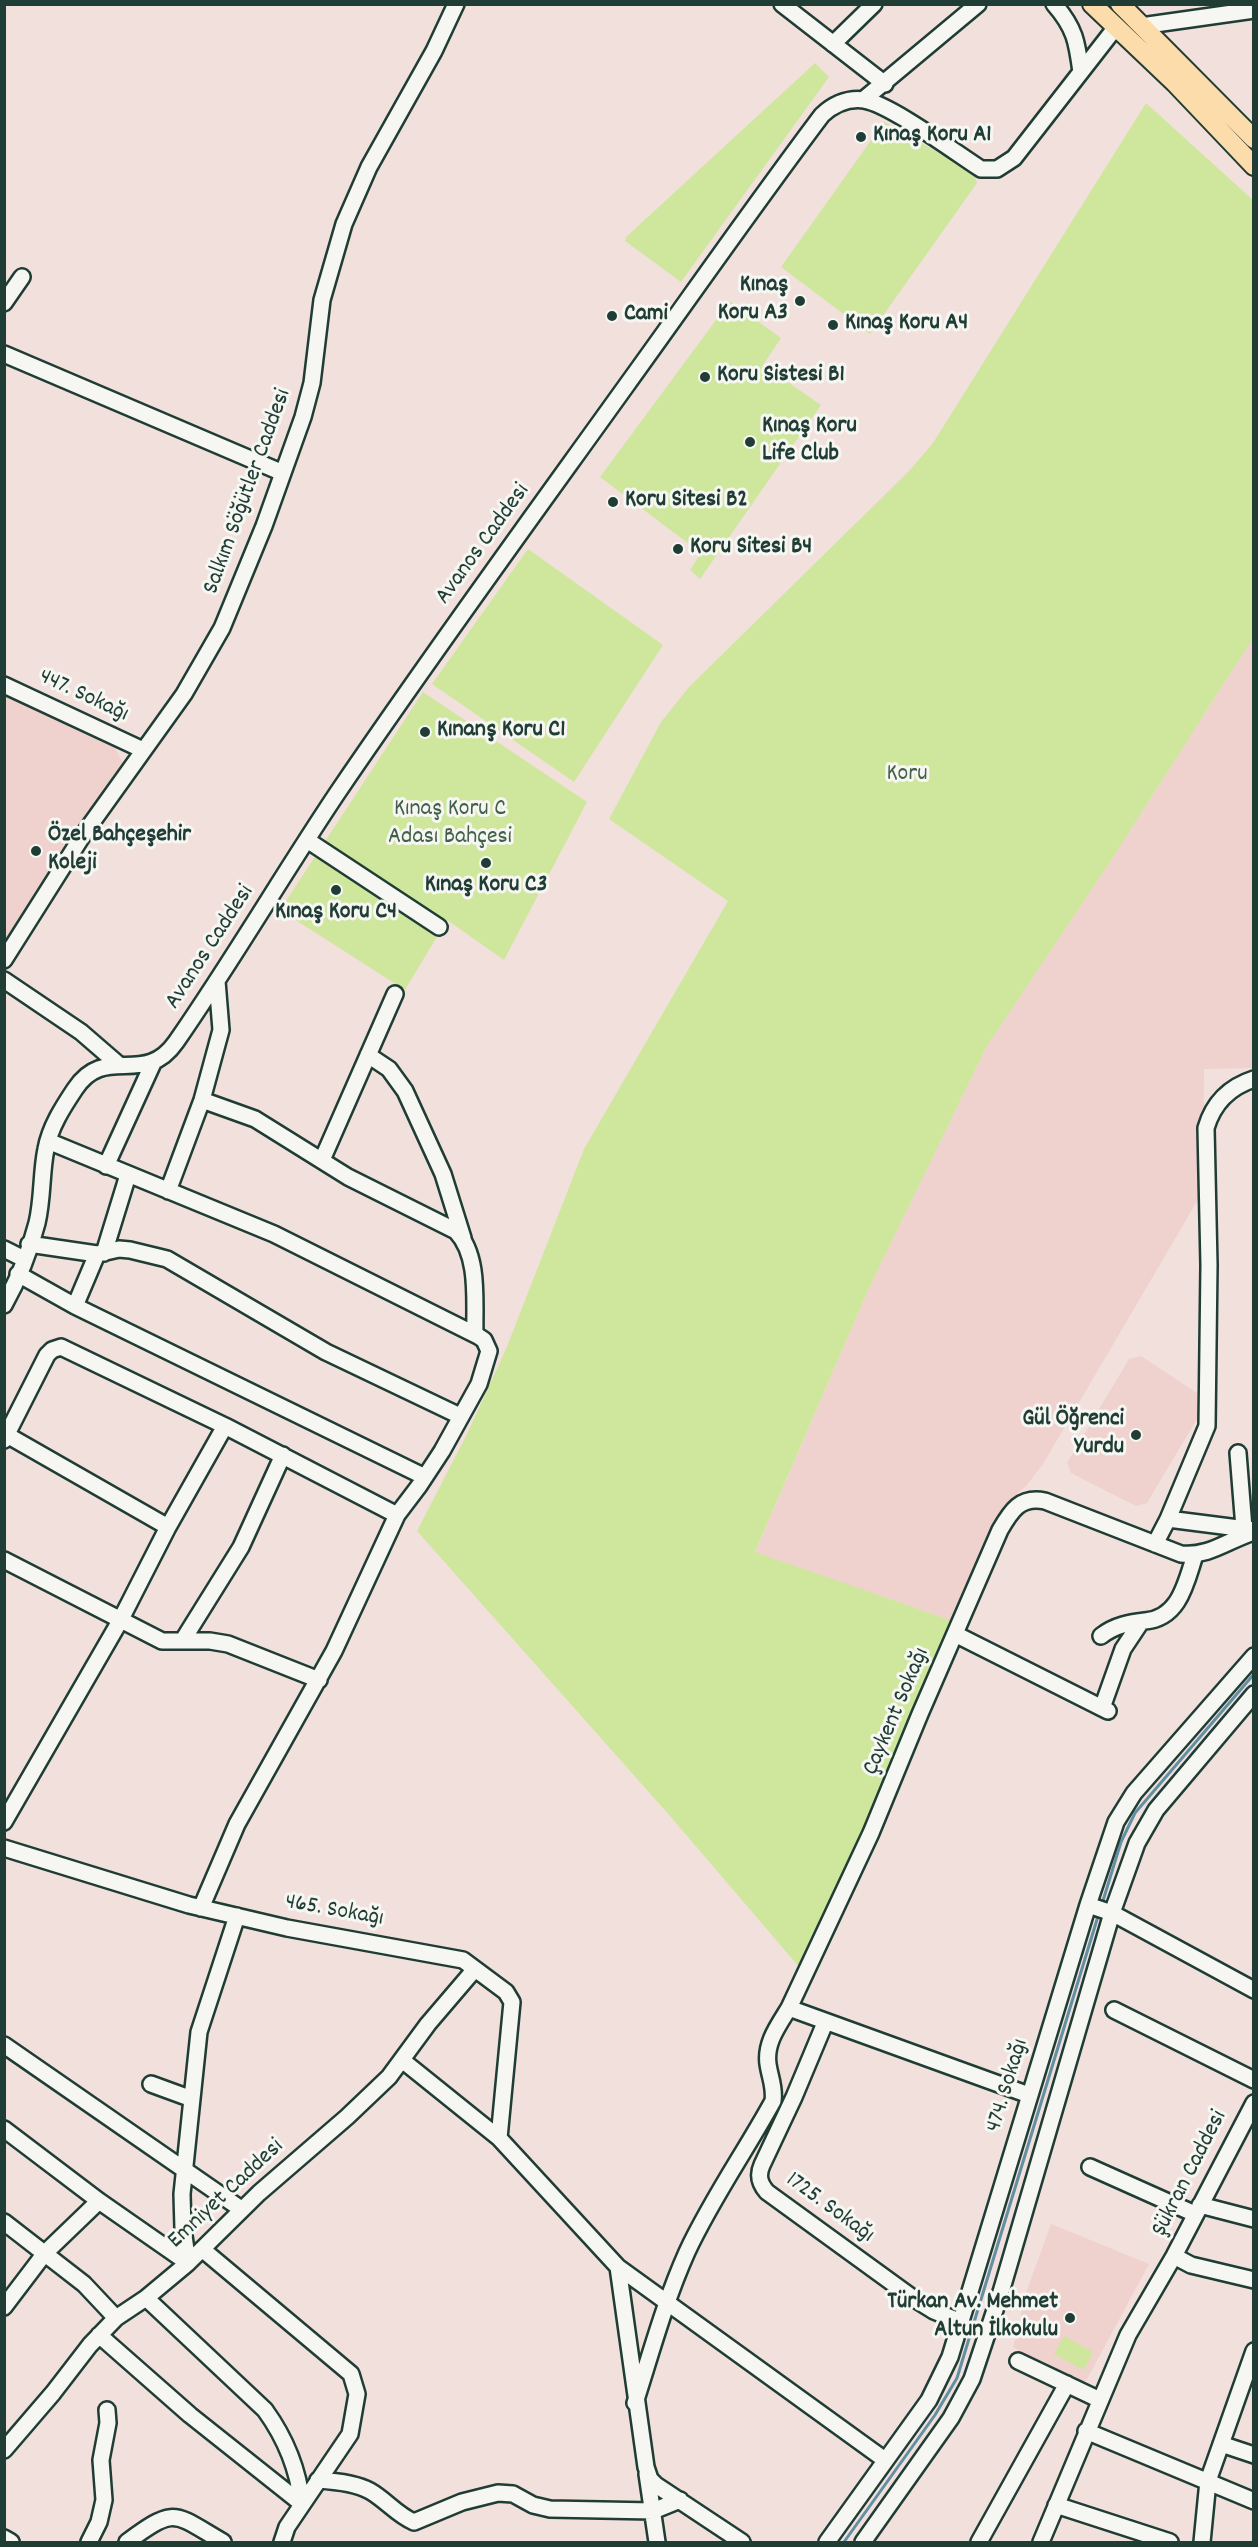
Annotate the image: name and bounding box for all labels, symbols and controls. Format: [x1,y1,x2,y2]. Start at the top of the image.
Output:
place label: Kınaş Koru A1 [873,123,992,151]
marker: Kınaş Koru A1 [854,130,868,144]
place label: Kınaş Koru A3 [718,273,788,329]
marker: Kınaş Koru A3 [793,294,807,308]
place label: Cami [624,302,668,330]
marker: Cami [605,309,619,323]
place label: Kınaş Koru A4 [845,311,968,339]
marker: Kınaş Koru A4 [826,318,840,332]
place label: Koru Sistesi B1 [717,363,845,391]
marker: Koru Sistesi B1 [698,370,712,384]
street label: Salkım Söğütler Caddesi [199,386,299,598]
place label: Kınaş Koru Life Club [762,414,857,470]
marker: Kınaş Koru Life Club [743,435,757,449]
street label: Avanos Caddesi [430,479,538,611]
place label: Koru Sitesi B2 [625,488,748,516]
marker: Koru Sitesi B2 [606,495,620,509]
place label: Koru Sitesi B4 [690,535,812,563]
marker: Koru Sitesi B4 [671,542,685,556]
street label: 447. Sokağı [33,664,133,730]
place label: Kınanş Koru C1 [437,718,565,746]
marker: Kınanş Koru C1 [418,725,432,739]
park label: Koru [886,762,928,790]
park label: Kınaş Koru C Adası Bahçesi [388,797,512,853]
place label: Özel Bahçeşehir Koleji [48,823,191,879]
marker: Özel Bahçeşehir Koleji [29,844,43,858]
marker: Kınaş Koru C3 [479,856,493,870]
place label: Kınaş Koru C3 [425,873,547,901]
street label: Avanos Caddesi [160,880,262,1016]
marker: Kınaş Koru C4 [329,883,343,897]
place label: Kınaş Koru C4 [275,900,397,928]
place label: Gül Öğrenci Yurdu [1022,1407,1124,1463]
marker: Gül Öğrenci Yurdu [1129,1428,1143,1442]
street label: Çaykent Sokağı [858,1644,938,1780]
street label: 465. Sokağı [282,1889,386,1935]
street label: 474. Sokağı [981,2036,1037,2136]
street label: Şükran Caddesi [1147,2106,1235,2242]
street label: Emniyet Caddesi [163,2134,291,2256]
street label: 1725. Sokağı [779,2167,879,2251]
place label: Türkan Av. Mehmet Altun İlkokulu [887,2290,1058,2346]
marker: Türkan Av. Mehmet Altun İlkokulu [1063,2311,1077,2325]

